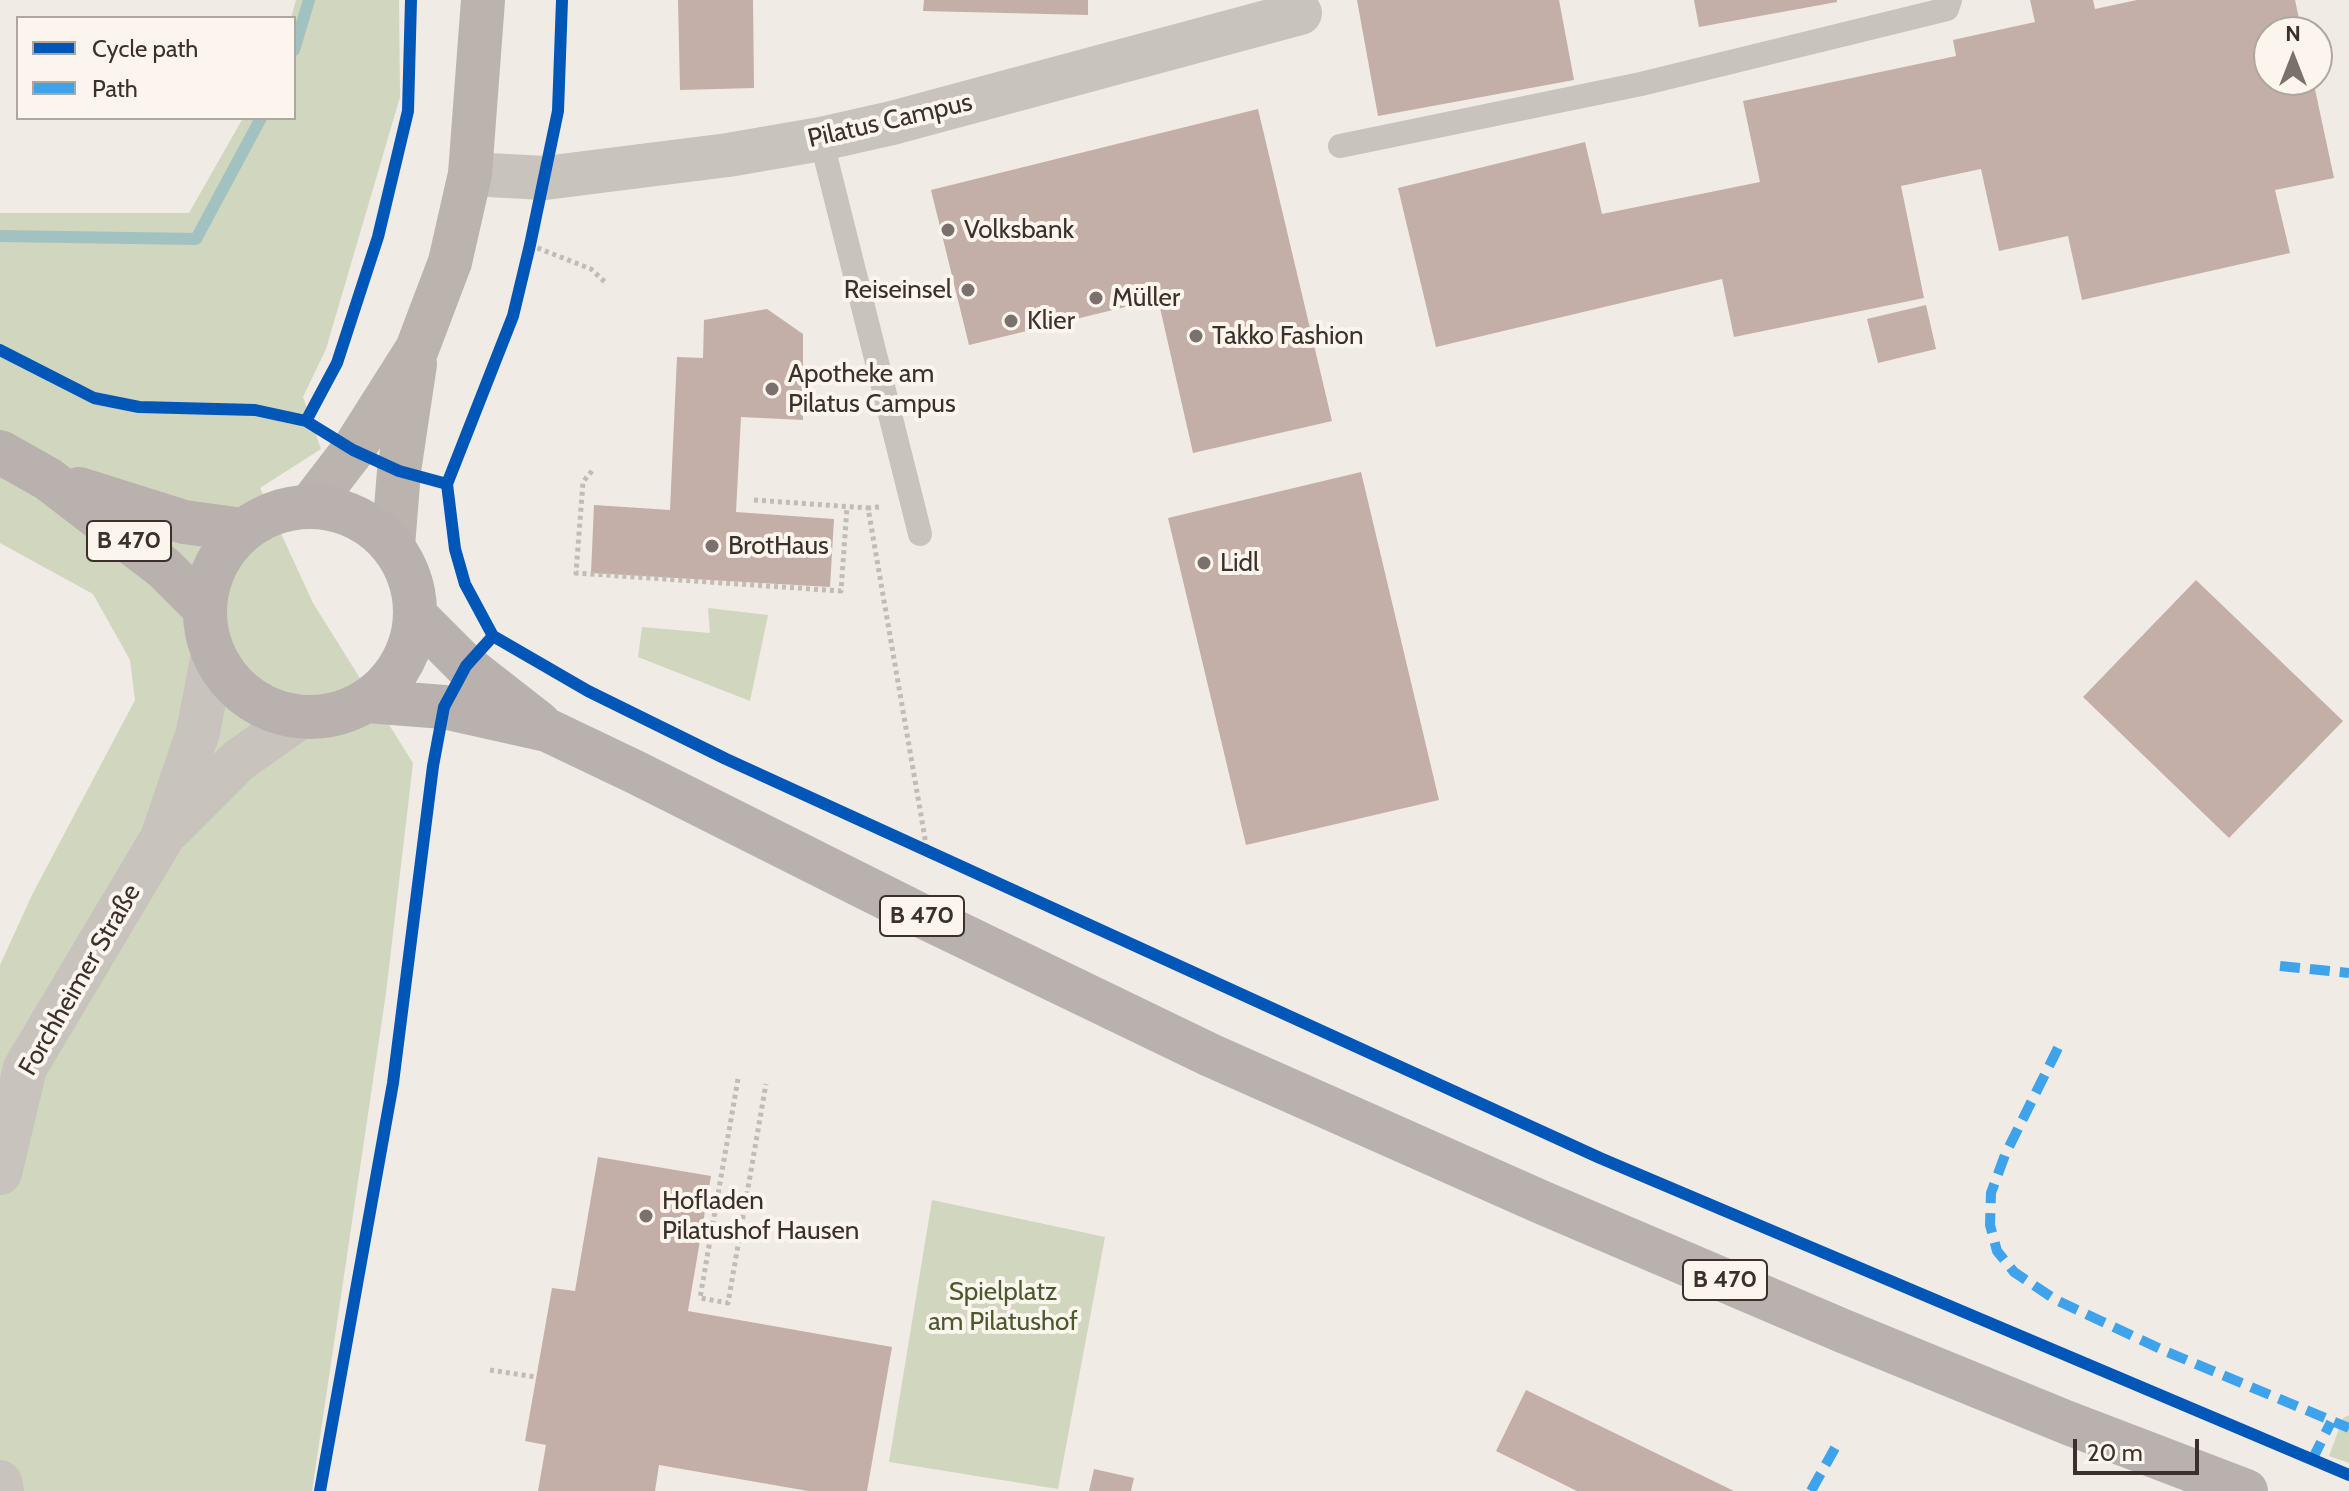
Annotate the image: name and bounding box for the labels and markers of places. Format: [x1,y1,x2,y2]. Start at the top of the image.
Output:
place label: Volksbank [964,214,1074,246]
marker: Volksbank [939,221,957,239]
place label: Reiseinsel [844,274,952,306]
marker: Reiseinsel [959,281,977,299]
place label: Müller [1112,282,1180,314]
marker: Müller [1087,289,1105,307]
place label: Klier [1027,305,1075,337]
marker: Klier [1002,312,1020,330]
place label: Takko Fashion [1212,320,1363,352]
marker: Takko Fashion [1187,327,1205,345]
place label: Apotheke am Pilatus Campus [788,358,956,420]
marker: Apotheke am Pilatus Campus [763,380,781,398]
place label: BrotHaus [728,530,829,562]
marker: BrotHaus [703,537,721,555]
place label: Lidl [1220,547,1259,579]
marker: Lidl [1195,554,1213,572]
place label: Hofladen Pilatushof Hausen [662,1185,859,1246]
marker: Hofladen Pilatushof Hausen [637,1207,655,1225]

